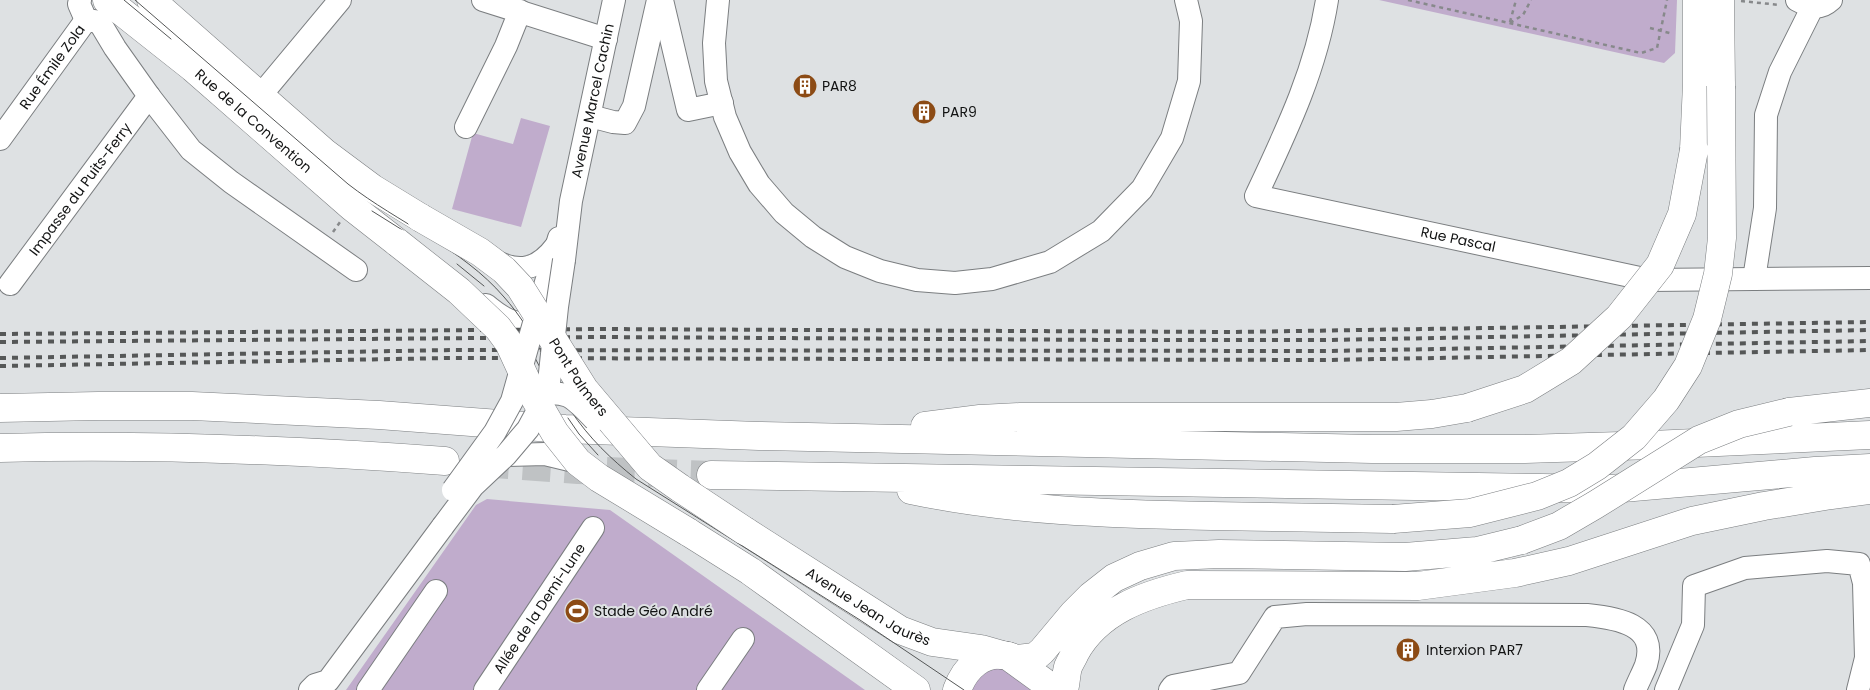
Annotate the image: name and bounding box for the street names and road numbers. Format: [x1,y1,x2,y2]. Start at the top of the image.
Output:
street label: Rue Émile Zola [15,20,90,113]
street label: Avenue Marcel Cachin [566,21,619,180]
street label: Rue de la Convention [191,64,316,178]
street label: Impasse du Puits-Ferry [24,118,136,260]
street label: Rue Pascal [1419,221,1498,257]
street label: Pont Palmers [544,334,613,421]
street label: Allée de la Demi-Lune [489,539,590,678]
street label: Avenue Jean Jaurès [802,562,933,651]

